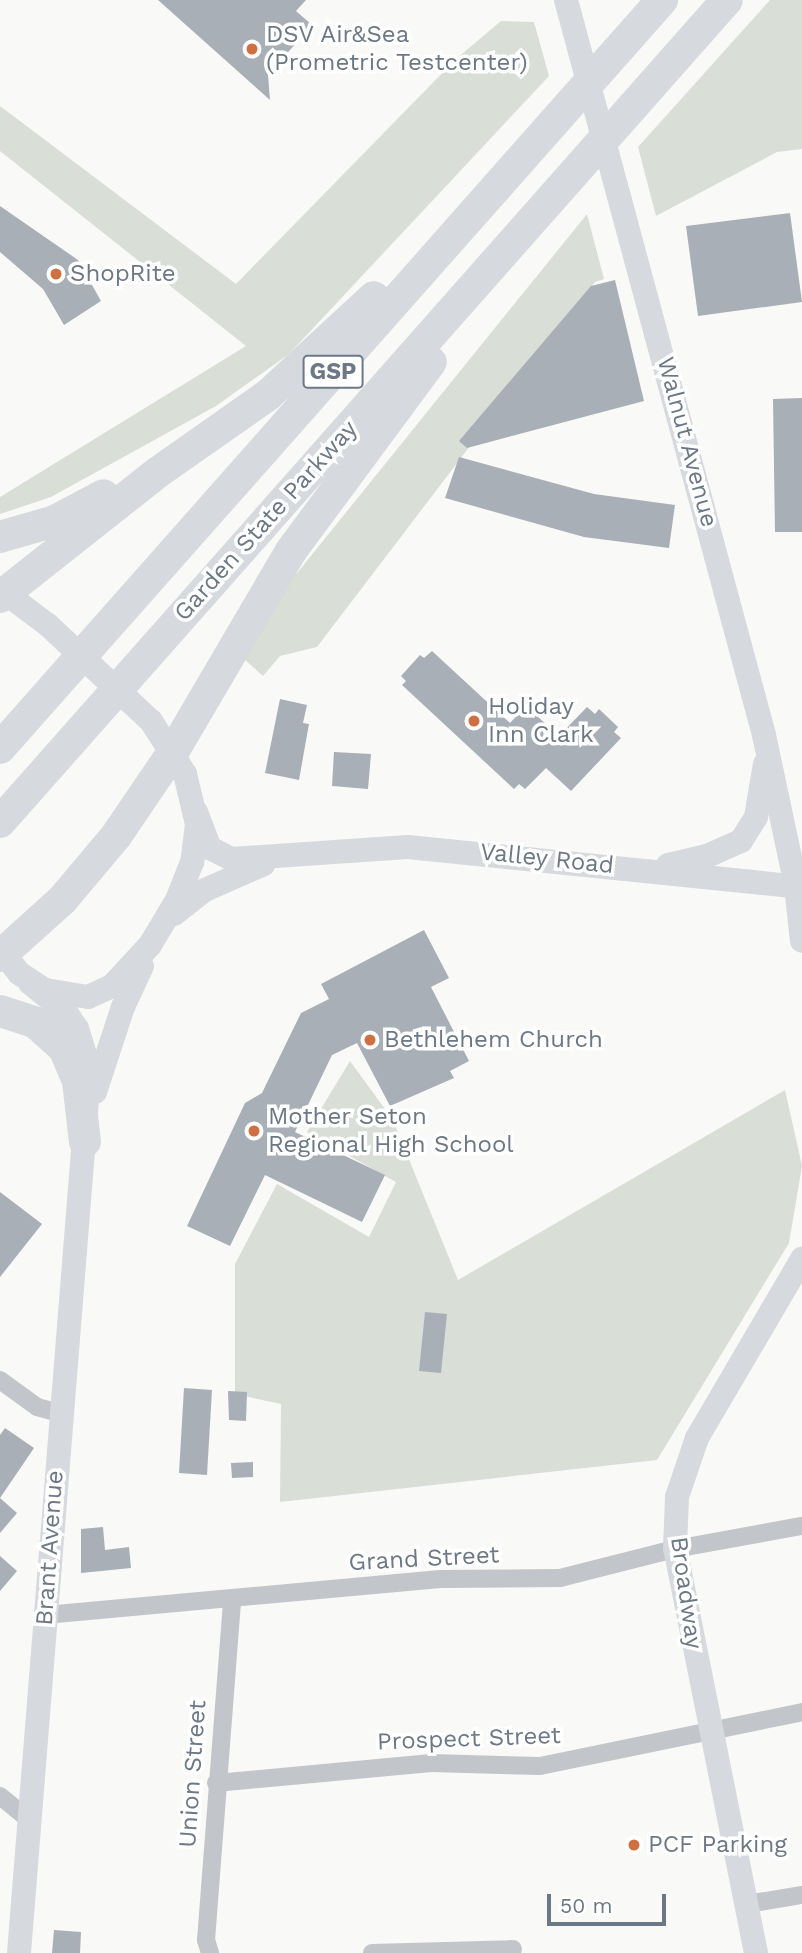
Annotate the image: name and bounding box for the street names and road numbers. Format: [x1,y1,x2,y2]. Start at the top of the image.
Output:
road number: GSP [302,352,364,392]
street label: Walnut Avenue [650,353,724,531]
street label: Garden State Parkway [168,415,364,627]
street label: Valley Road [478,838,616,880]
street label: Brant Avenue [30,1469,70,1627]
street label: Broadway [664,1535,708,1651]
street label: Grand Street [348,1541,500,1577]
street label: Union Street [173,1699,213,1849]
street label: Prospect Street [377,1721,561,1757]

